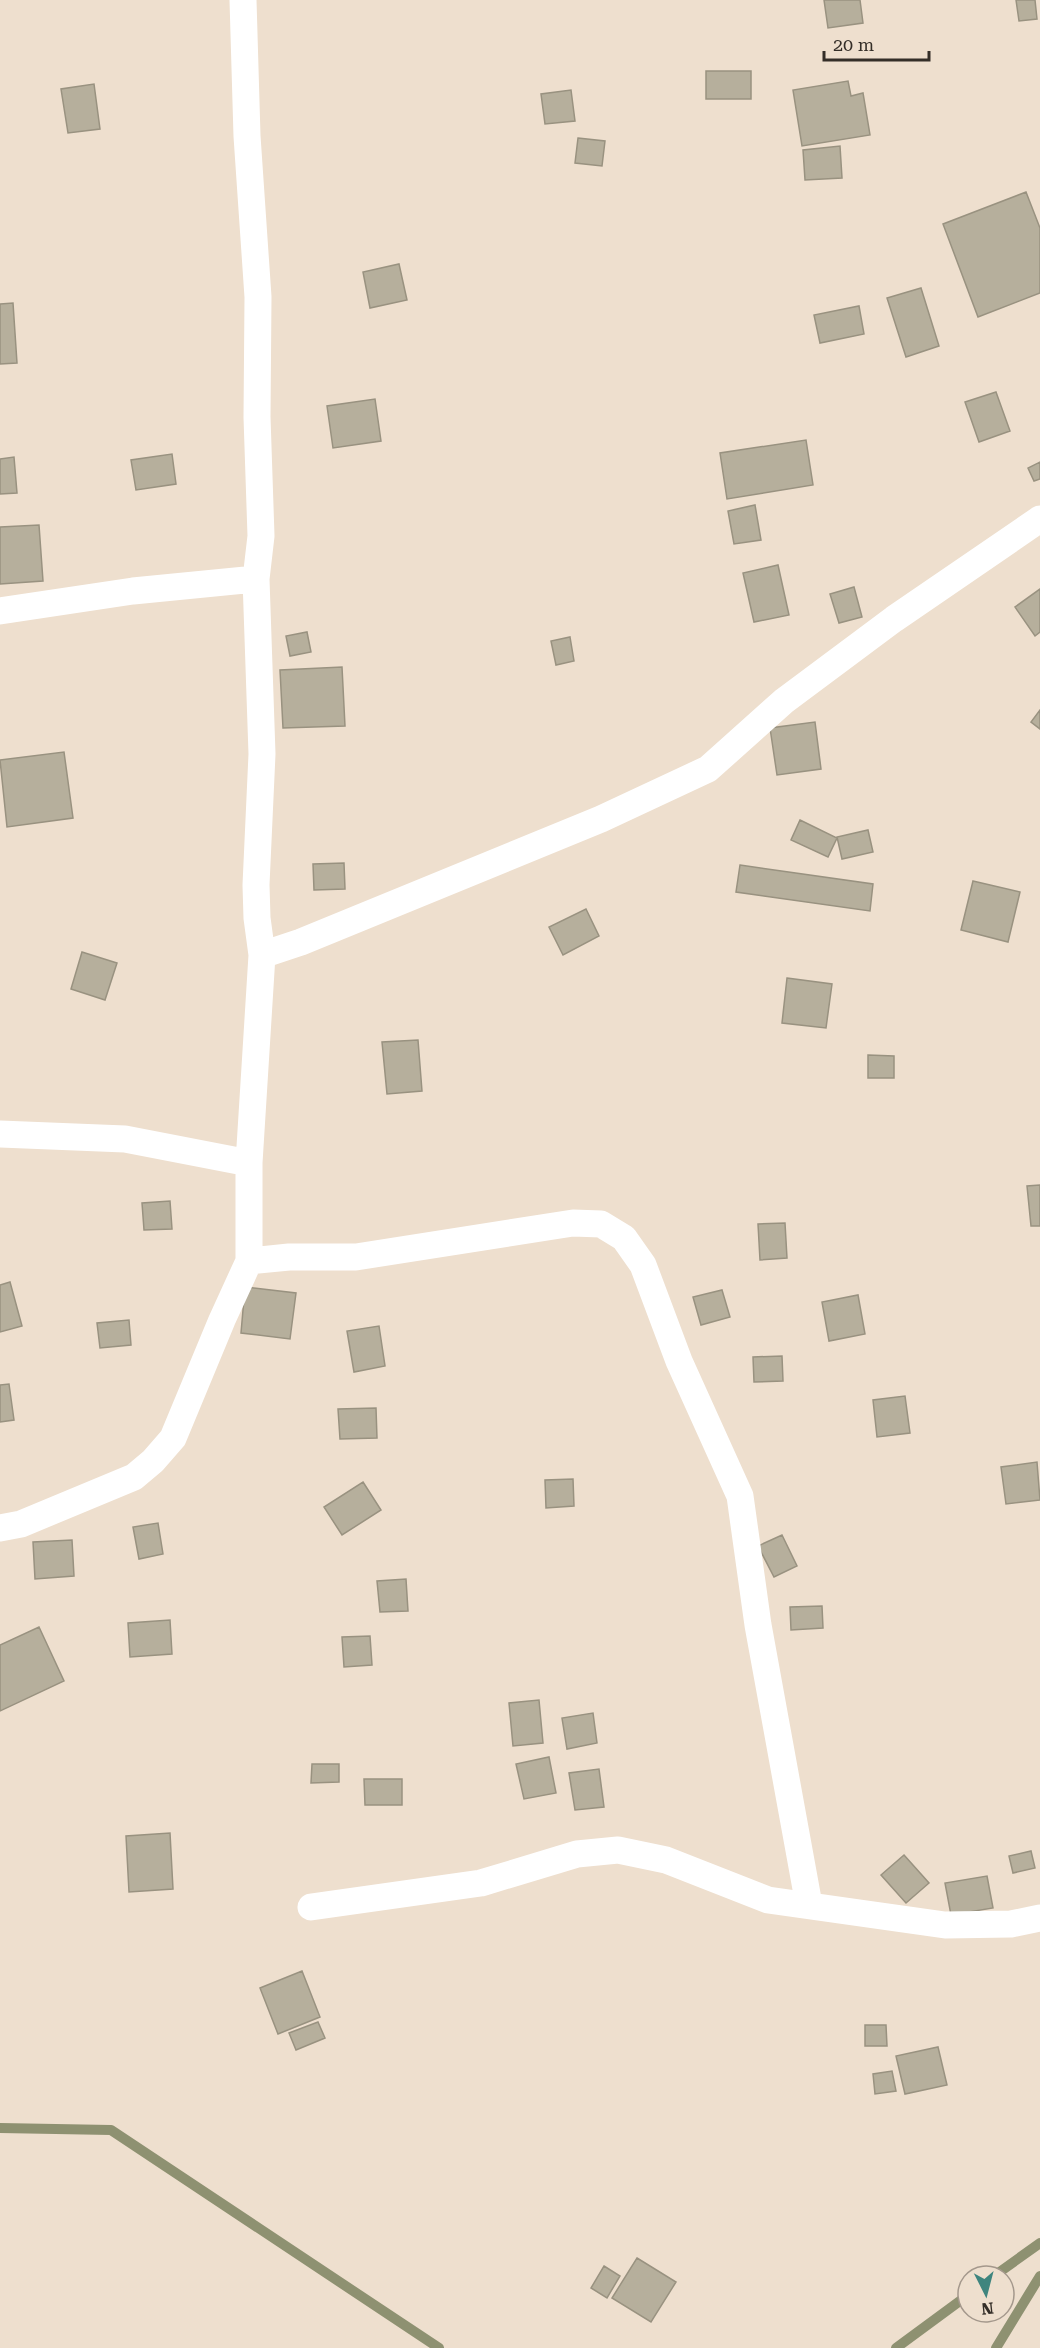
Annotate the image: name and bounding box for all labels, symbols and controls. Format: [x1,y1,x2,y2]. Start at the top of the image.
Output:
scale bar [824,24,929,62]
text: 20 m [833,34,874,55]
north arrow [956,2264,1016,2324]
text: N [980,2298,995,2319]

